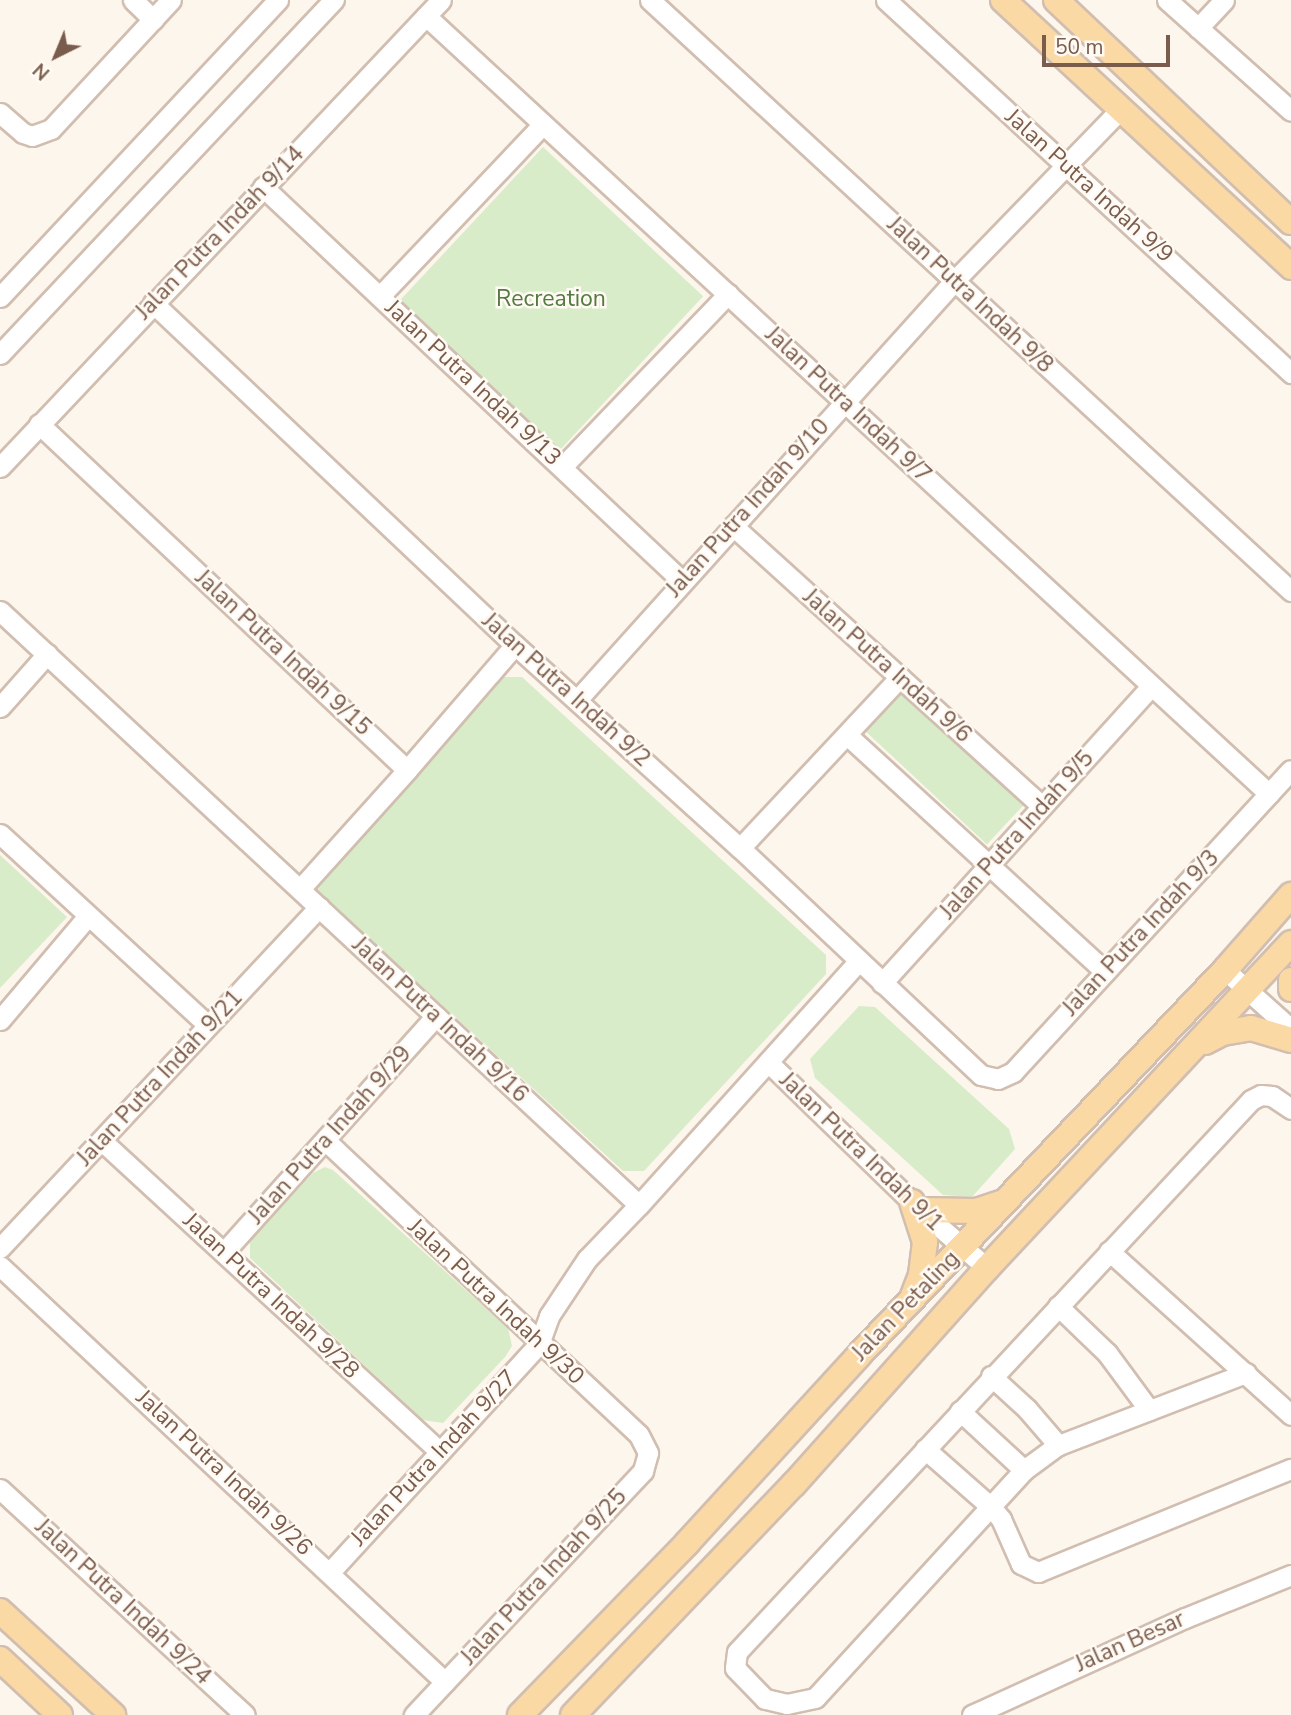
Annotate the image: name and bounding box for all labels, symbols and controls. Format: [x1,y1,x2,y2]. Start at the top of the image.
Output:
north arrow [21,21,91,91]
scale bar [1046,21,1174,65]
text: 50 m [1055,33,1104,61]
text: N [28,57,56,86]
street label: Jalan Putra Indah 9/9 [999,103,1179,269]
street label: Jalan Putra Indah 9/14 [130,140,310,326]
street label: Jalan Putra Indah 9/8 [881,211,1059,379]
park label: Recreation [496,285,606,313]
street label: Jalan Putra Indah 9/13 [379,294,567,472]
street label: Jalan Putra Indah 9/7 [759,321,937,489]
street label: Jalan Putra Indah 9/10 [661,413,835,603]
street label: Jalan Putra Indah 9/15 [189,564,377,742]
street label: Jalan Putra Indah 9/6 [797,583,977,749]
street label: Jalan Putra Indah 9/2 [476,607,656,773]
street label: Jalan Putra Indah 9/5 [934,745,1100,925]
street label: Jalan Putra Indah 9/3 [1057,844,1225,1022]
street label: Jalan Putra Indah 9/16 [346,931,534,1109]
street label: Jalan Putra Indah 9/21 [71,984,249,1172]
street label: Jalan Putra Indah 9/29 [243,1040,417,1230]
street label: Jalan Putra Indah 9/1 [773,1067,949,1237]
street label: Jalan Putra Indah 9/28 [177,1207,365,1385]
street label: Jalan Putra Indah 9/30 [402,1213,590,1391]
street label: Jalan Petaling [846,1245,966,1367]
street label: Jalan Putra Indah 9/27 [345,1364,523,1552]
street label: Jalan Putra Indah 9/26 [130,1384,318,1562]
street label: Jalan Putra Indah 9/25 [455,1483,633,1671]
street label: Jalan Putra Indah 9/24 [29,1513,217,1691]
street label: Jalan Besar [1071,1606,1189,1678]

